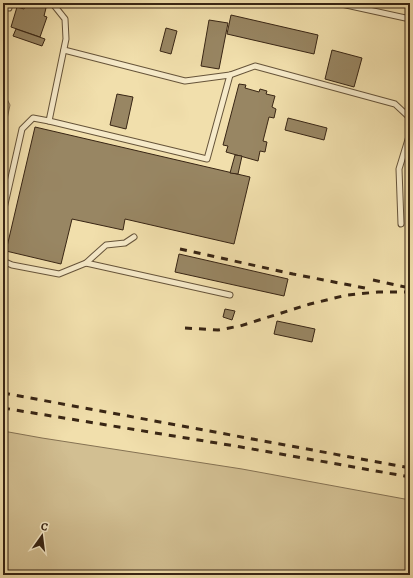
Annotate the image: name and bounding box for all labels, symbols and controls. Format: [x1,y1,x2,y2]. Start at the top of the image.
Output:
north arrow [22,516,62,556]
text: С [39,519,50,535]

